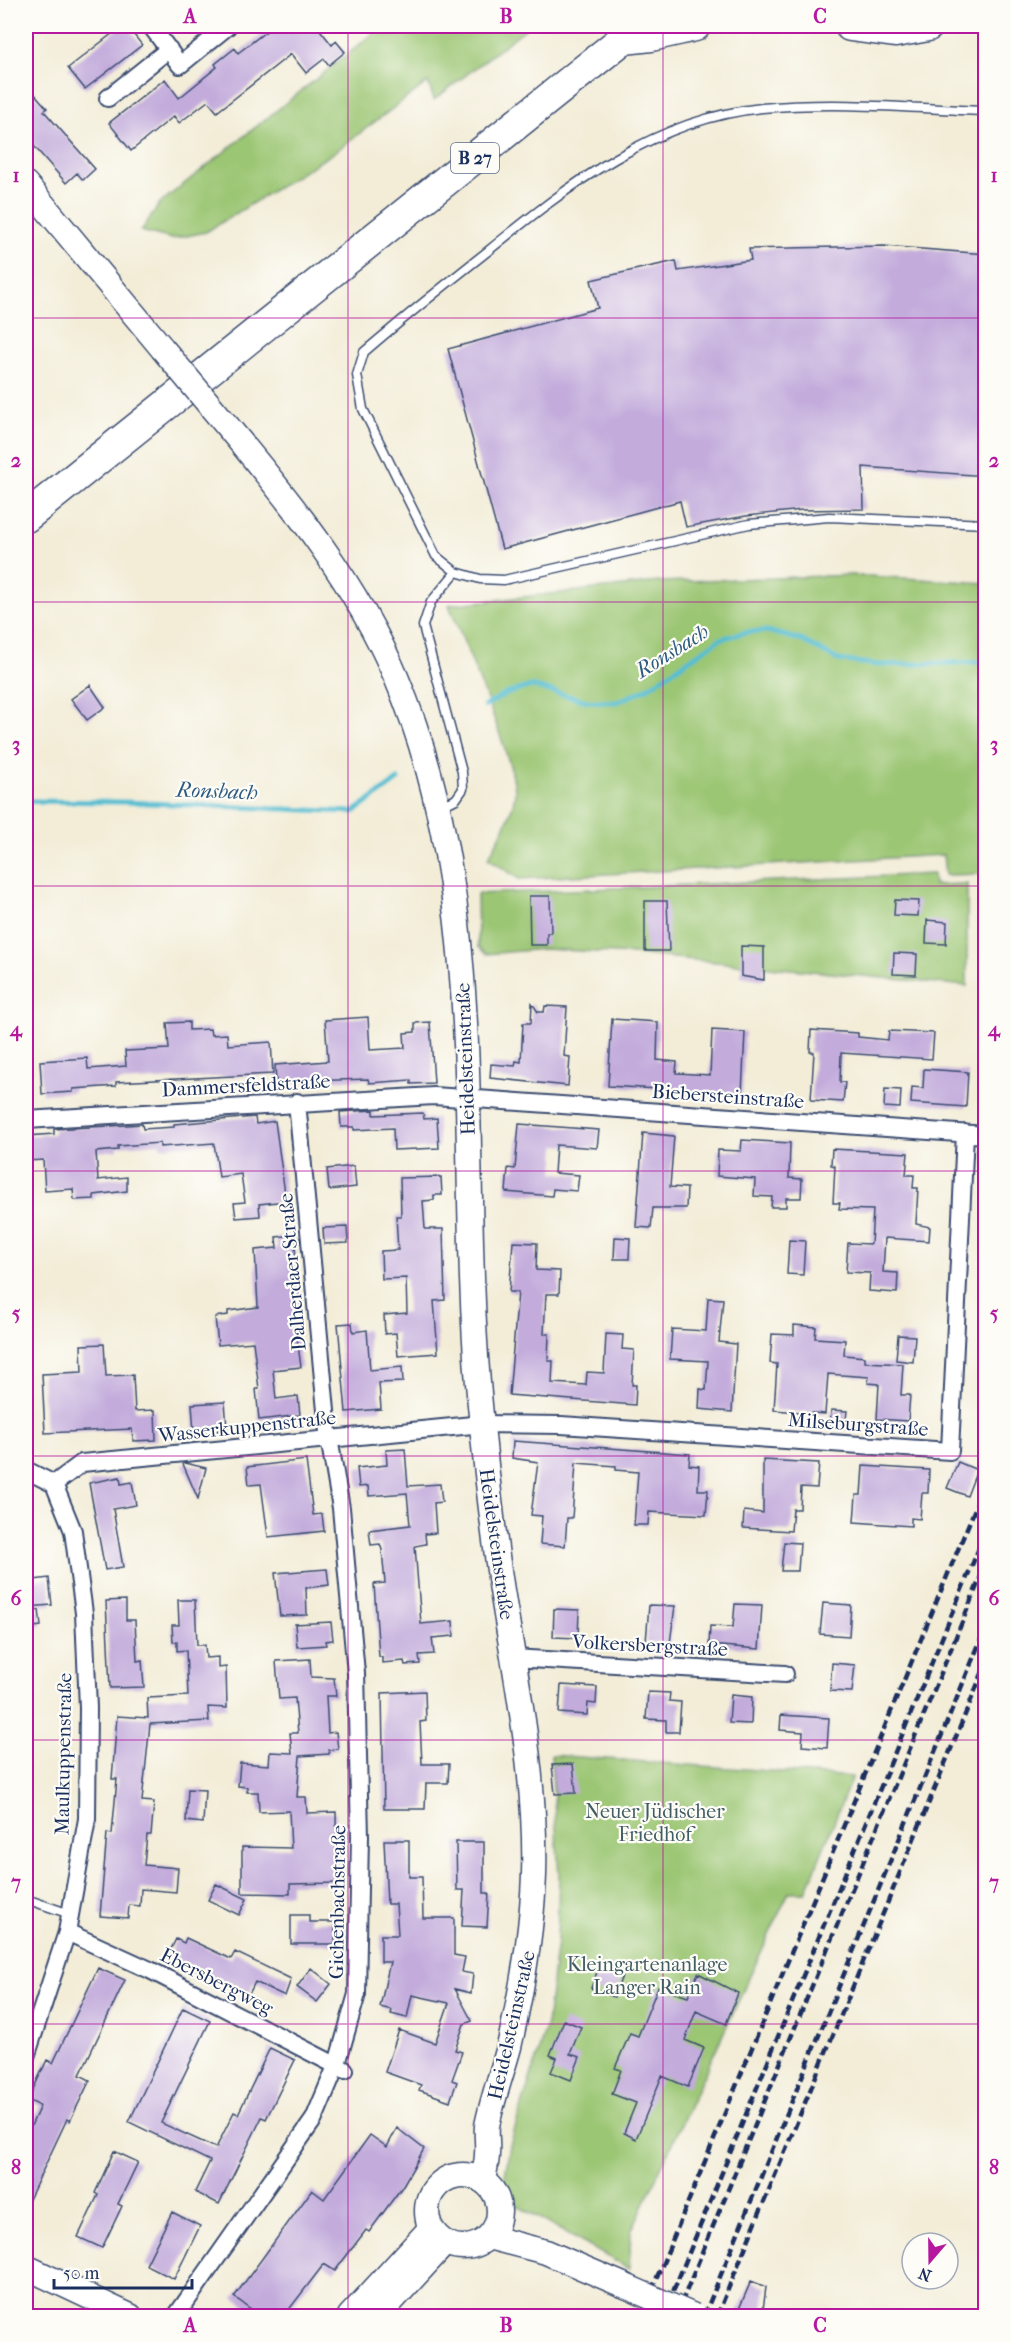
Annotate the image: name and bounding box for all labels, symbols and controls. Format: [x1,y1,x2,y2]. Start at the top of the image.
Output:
text: A [182,5,198,28]
text: B [499,5,513,28]
text: C [813,5,827,28]
road number: B 27 [451,143,499,173]
text: 1 [12,164,20,187]
text: 1 [990,164,998,187]
text: 2 [11,449,21,472]
text: 2 [989,449,999,472]
water label: Ronsbach [629,619,713,684]
text: 3 [12,733,20,756]
text: 3 [990,733,998,756]
water label: Ronsbach [174,778,258,804]
street label: Heidelsteinstraße [451,982,480,1136]
text: 4 [9,1018,23,1042]
text: 4 [987,1018,1001,1042]
street label: Dammersfeldstraße [161,1070,331,1101]
street label: Biebersteinstraße [651,1080,805,1113]
street label: Dalherdaer Straße [274,1192,311,1352]
text: 5 [12,1302,21,1325]
text: 5 [990,1302,999,1325]
street label: Wasserkuppenstraße [156,1406,337,1447]
street label: Milseburgstraße [787,1408,929,1441]
street label: Heidelsteinstraße [475,1467,519,1621]
text: 6 [11,1587,23,1610]
text: 6 [989,1587,1001,1610]
street label: Volkersbergstraße [571,1630,728,1661]
street label: Maulkuppenstraße [51,1673,76,1835]
park label: Neuer Jüdischer Friedhof [585,1800,725,1846]
street label: Gichenbachstraße [325,1825,350,1979]
text: 7 [10,1871,21,1894]
text: 7 [988,1871,999,1894]
street label: Ebersbergweg [157,1943,277,2020]
street label: Heidelsteinstraße [483,1948,540,2102]
park label: Kleingartenanlage Langer Rain [567,1953,727,1999]
text: 8 [11,2156,21,2179]
text: 8 [989,2156,999,2179]
north arrow [900,2231,960,2291]
scale bar [54,2252,192,2290]
text: 50 m [63,2263,100,2284]
text: N [915,2263,934,2286]
text: A [182,2314,198,2337]
text: B [499,2314,513,2337]
text: C [813,2314,827,2337]

